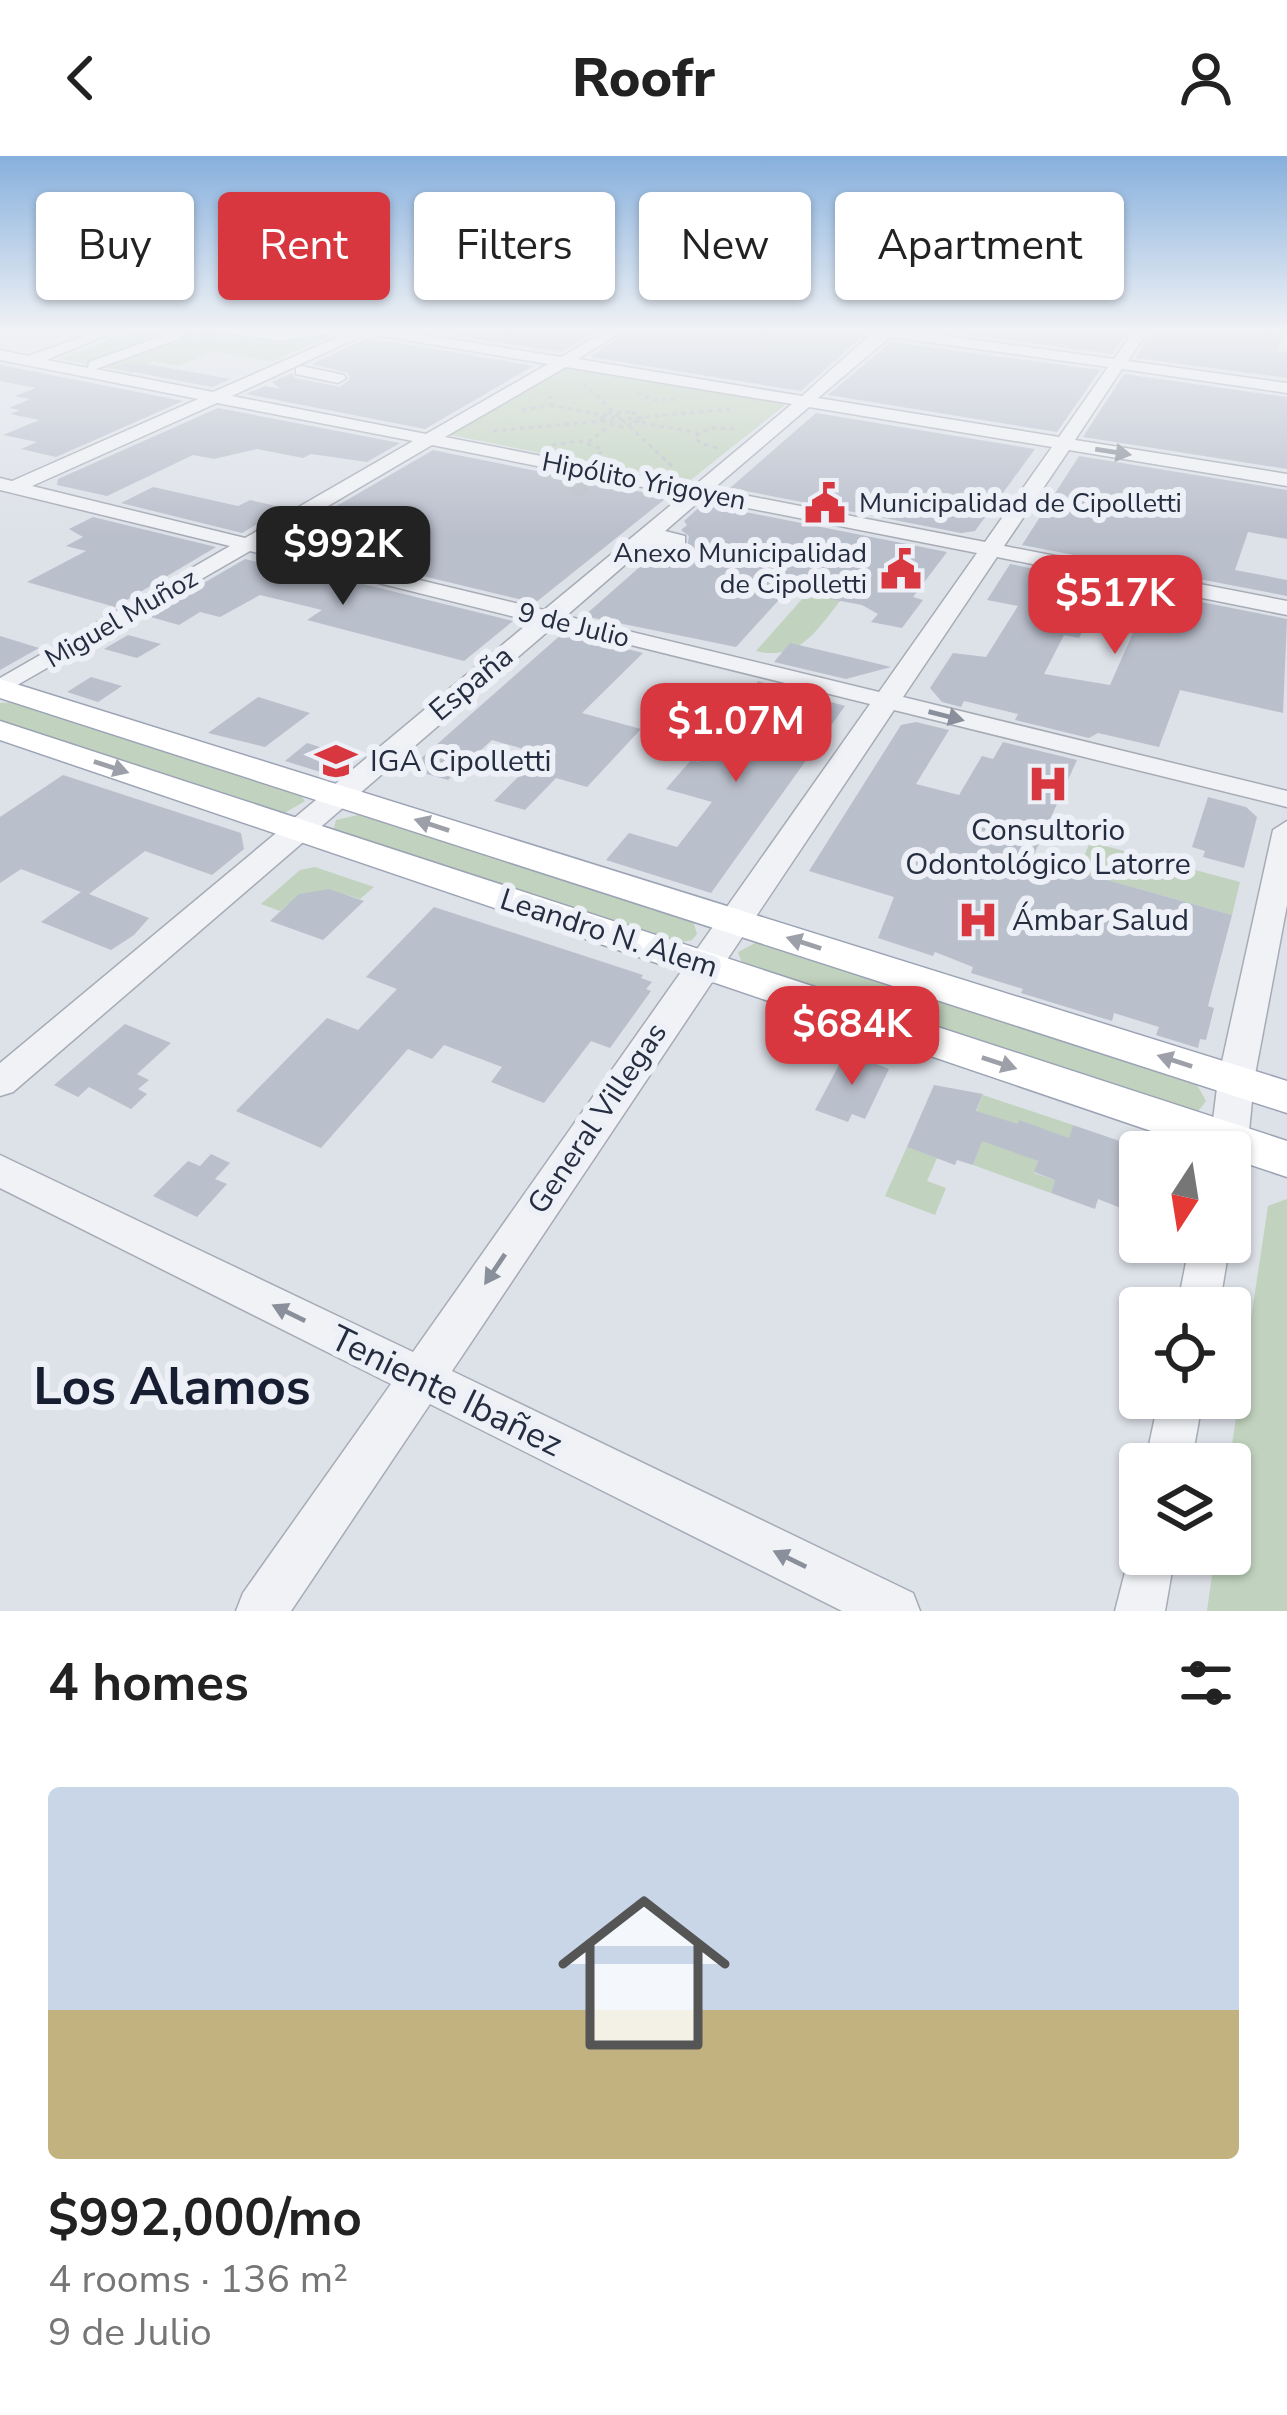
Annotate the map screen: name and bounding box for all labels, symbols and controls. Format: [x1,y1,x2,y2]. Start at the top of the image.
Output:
text: Roofr [572,41,715,115]
icon: back [48,45,114,111]
icon: person [1173,45,1239,111]
chip: Buy [36,192,194,300]
chip: Rent [218,192,390,300]
chip: Filters [414,192,615,300]
chip: New [639,192,811,300]
chip: Apartment [835,192,1124,300]
one-way arrow [1095,442,1132,461]
street label: Hipólito Yrigoyen [539,444,749,519]
public building icon: Municipalidad de Cipolletti [802,480,848,526]
place label: Municipalidad de Cipolletti [859,485,1182,522]
pin: $992K [259,506,427,608]
text: $992K [283,518,403,571]
place label: Anexo Municipalidad de Cipolletti [613,535,867,603]
public building icon: Anexo Municipalidad de Cipolletti [878,546,924,592]
pin: $517K [1031,555,1199,657]
street label: Miguel Muñoz [38,560,204,677]
text: $517K [1055,567,1175,620]
street label: 9 de Julio [514,594,633,657]
street label: España [421,636,522,731]
pin: $1.07M [638,683,834,785]
text: $1.07M [667,695,805,748]
one-way arrow [928,707,965,726]
school or university icon: IGA Cipolletti [313,738,359,784]
place label: IGA Cipolletti [370,741,551,782]
one-way arrow [93,758,130,777]
hospital icon: Consultorio Odontológico Latorre [1025,761,1071,807]
place label: Consultorio Odontológico Latorre [905,810,1191,885]
one-way arrow [413,815,450,833]
street label: Leandro N. Alem [495,879,723,988]
hospital icon: Ámbar Salud [955,897,1001,943]
place label: Ámbar Salud [1012,900,1189,941]
one-way arrow [785,933,822,951]
pin: $684K [768,986,936,1088]
text: $684K [792,998,912,1051]
street label: General Villegas [518,1014,677,1222]
one-way arrow [1156,1051,1193,1070]
one-way arrow [981,1054,1018,1073]
north arrow [1119,1131,1251,1263]
map controls [1119,1131,1251,1575]
one-way arrow [484,1253,507,1285]
button: locate [1119,1287,1251,1419]
one-way arrow [272,1303,306,1323]
street label: Teniente Ibañez [322,1314,571,1469]
district label: Los Alamos [33,1352,311,1422]
button: layers [1119,1443,1251,1575]
one-way arrow [773,1550,807,1570]
text: 4 homes [48,1648,249,1718]
icon: filters [1173,1650,1239,1716]
icon: home [536,1865,752,2081]
text: $992,000/mo [48,2183,362,2253]
text: 4 rooms · 136 m² [48,2253,348,2306]
text: 9 de Julio [48,2306,212,2359]

